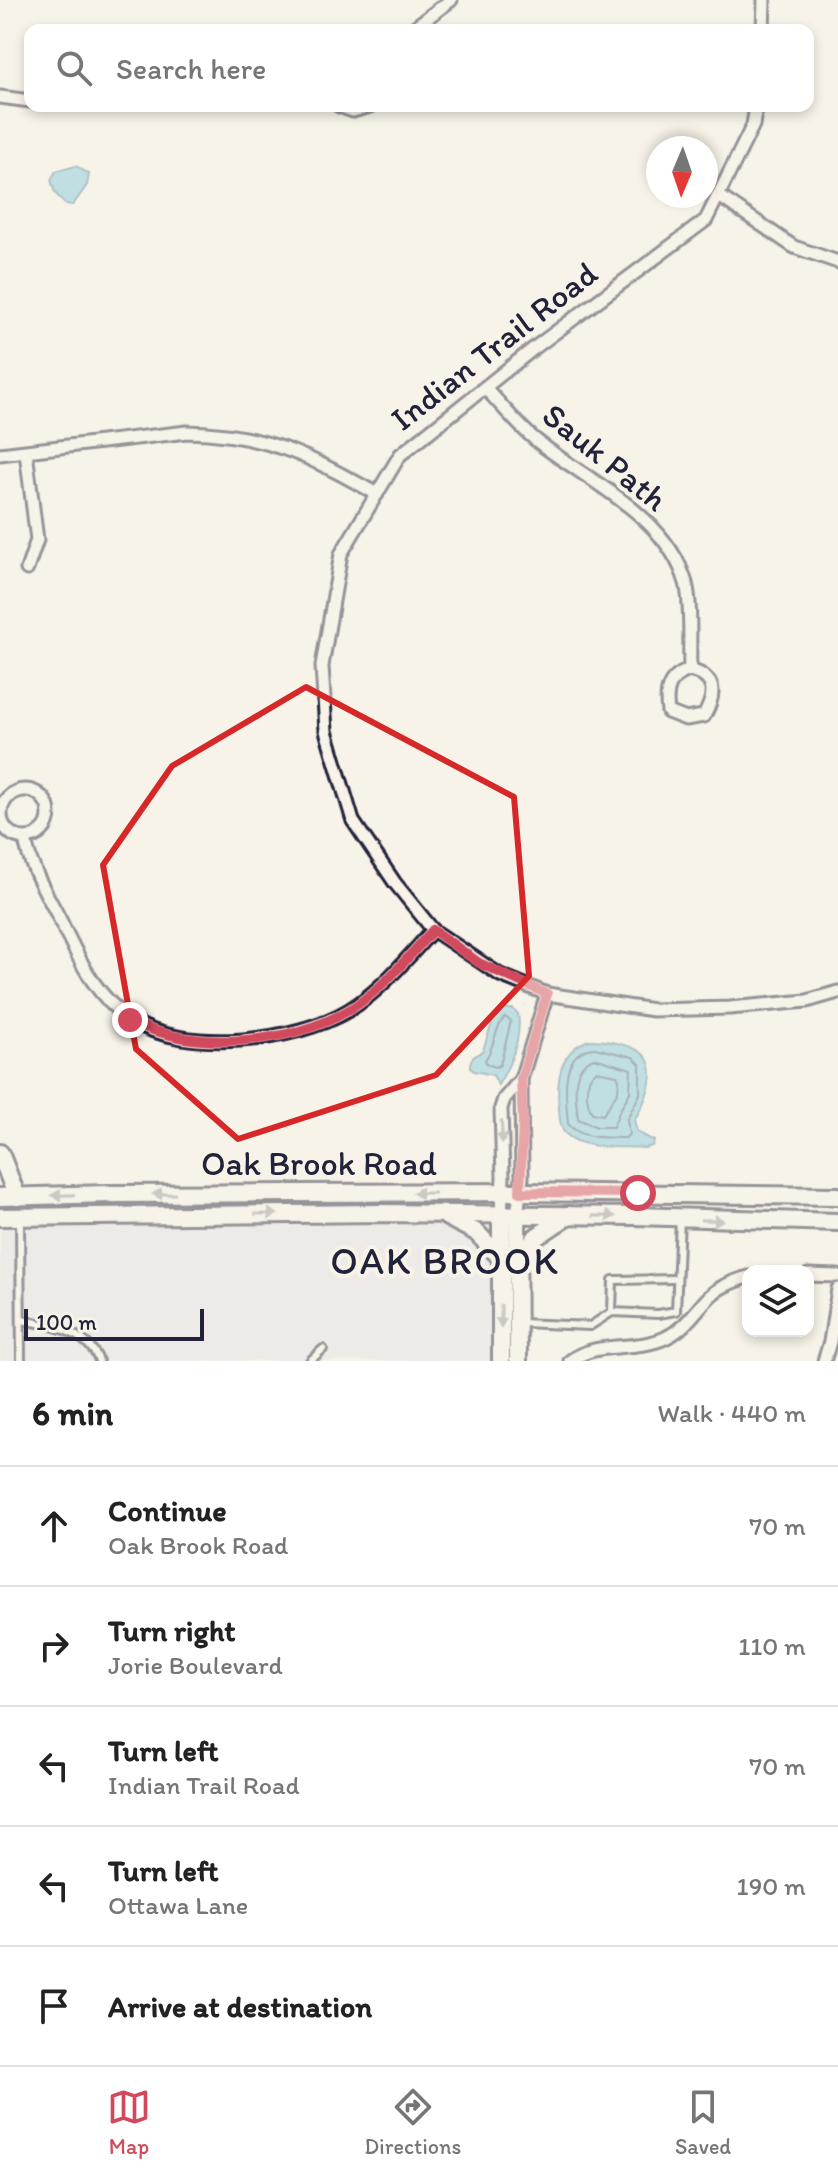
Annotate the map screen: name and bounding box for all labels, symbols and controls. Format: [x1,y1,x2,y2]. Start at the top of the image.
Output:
search box [24,24,814,112]
icon: search [52,46,96,90]
text: Search here [116,50,266,87]
north arrow [646,136,718,208]
street label: Indian Trail Road [383,252,606,439]
street label: Sauk Path [534,394,676,520]
route end [112,1002,148,1038]
one-way arrow [495,1120,508,1145]
street label: Oak Brook Road [201,1143,437,1184]
route start [620,1175,656,1211]
one-way arrow [411,1187,436,1199]
one-way arrow [50,1188,75,1201]
one-way arrow [151,1188,176,1200]
one-way arrow [254,1208,279,1220]
one-way arrow [592,1210,617,1222]
one-way arrow [700,1214,725,1226]
district label: OAK BROOK [330,1238,560,1284]
map controls [742,1265,814,1337]
button: layers [742,1265,814,1337]
one-way arrow [495,1304,507,1329]
scale bar [24,1305,204,1341]
text: 100 m [36,1309,97,1336]
text: 6 min [32,1393,113,1434]
text: Walk · 440 m [658,1397,806,1429]
text: Continue [108,1492,227,1529]
icon: ahead [32,1504,76,1548]
text: 70 m [749,1510,806,1542]
text: Oak Brook Road [108,1529,288,1561]
text: Turn right [108,1612,236,1649]
icon: right [32,1624,76,1668]
text: 110 m [738,1630,806,1662]
text: Jorie Boulevard [108,1649,283,1681]
text: Turn left [108,1732,219,1769]
icon: left [32,1744,76,1788]
text: 70 m [749,1750,806,1782]
text: Indian Trail Road [108,1769,300,1801]
text: Turn left [108,1852,219,1889]
icon: left [32,1864,76,1908]
text: 190 m [737,1870,806,1902]
text: Ottawa Lane [108,1889,248,1921]
icon: arrive [32,1984,76,2028]
text: Arrive at destination [108,1988,372,2025]
tab: Map [107,2085,151,2160]
tab: Directions [365,2085,461,2160]
tab: Saved [675,2085,731,2160]

